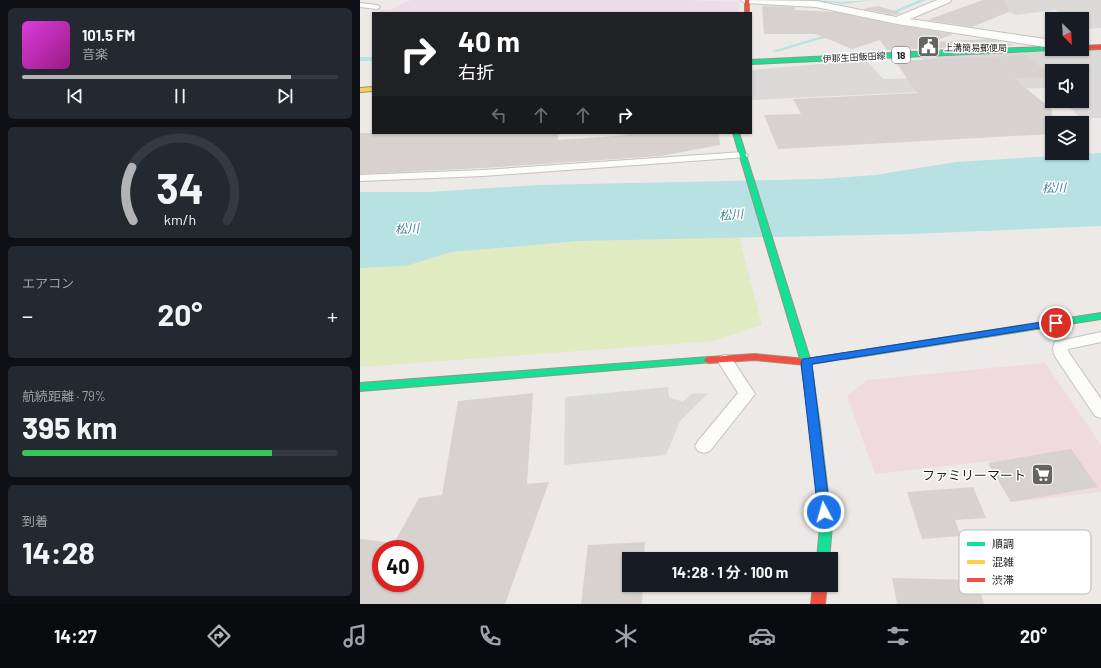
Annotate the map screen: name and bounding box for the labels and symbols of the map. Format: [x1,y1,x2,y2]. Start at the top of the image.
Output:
north arrow [1045,12,1089,56]
public building icon: 上溝簡易郵便局 [916,34,942,60]
place label: 上溝簡易郵便局 [944,42,1007,53]
road number: 18 [892,47,910,63]
street label: 伊那生田飯田線 [821,50,887,64]
water label: 松川 [1042,180,1068,194]
water label: 松川 [718,206,746,222]
water label: 松川 [395,220,421,236]
pin [1039,306,1073,340]
supermarket icon: ファミリーマート [1029,462,1055,488]
place label: ファミリーマート [922,467,1026,483]
position arrow [803,491,845,533]
legend [959,530,1091,594]
text: 順調 [992,537,1014,550]
speed limit sign: 40 [372,540,424,592]
text: 混雑 [992,555,1014,568]
text: 渋滞 [992,573,1014,586]

